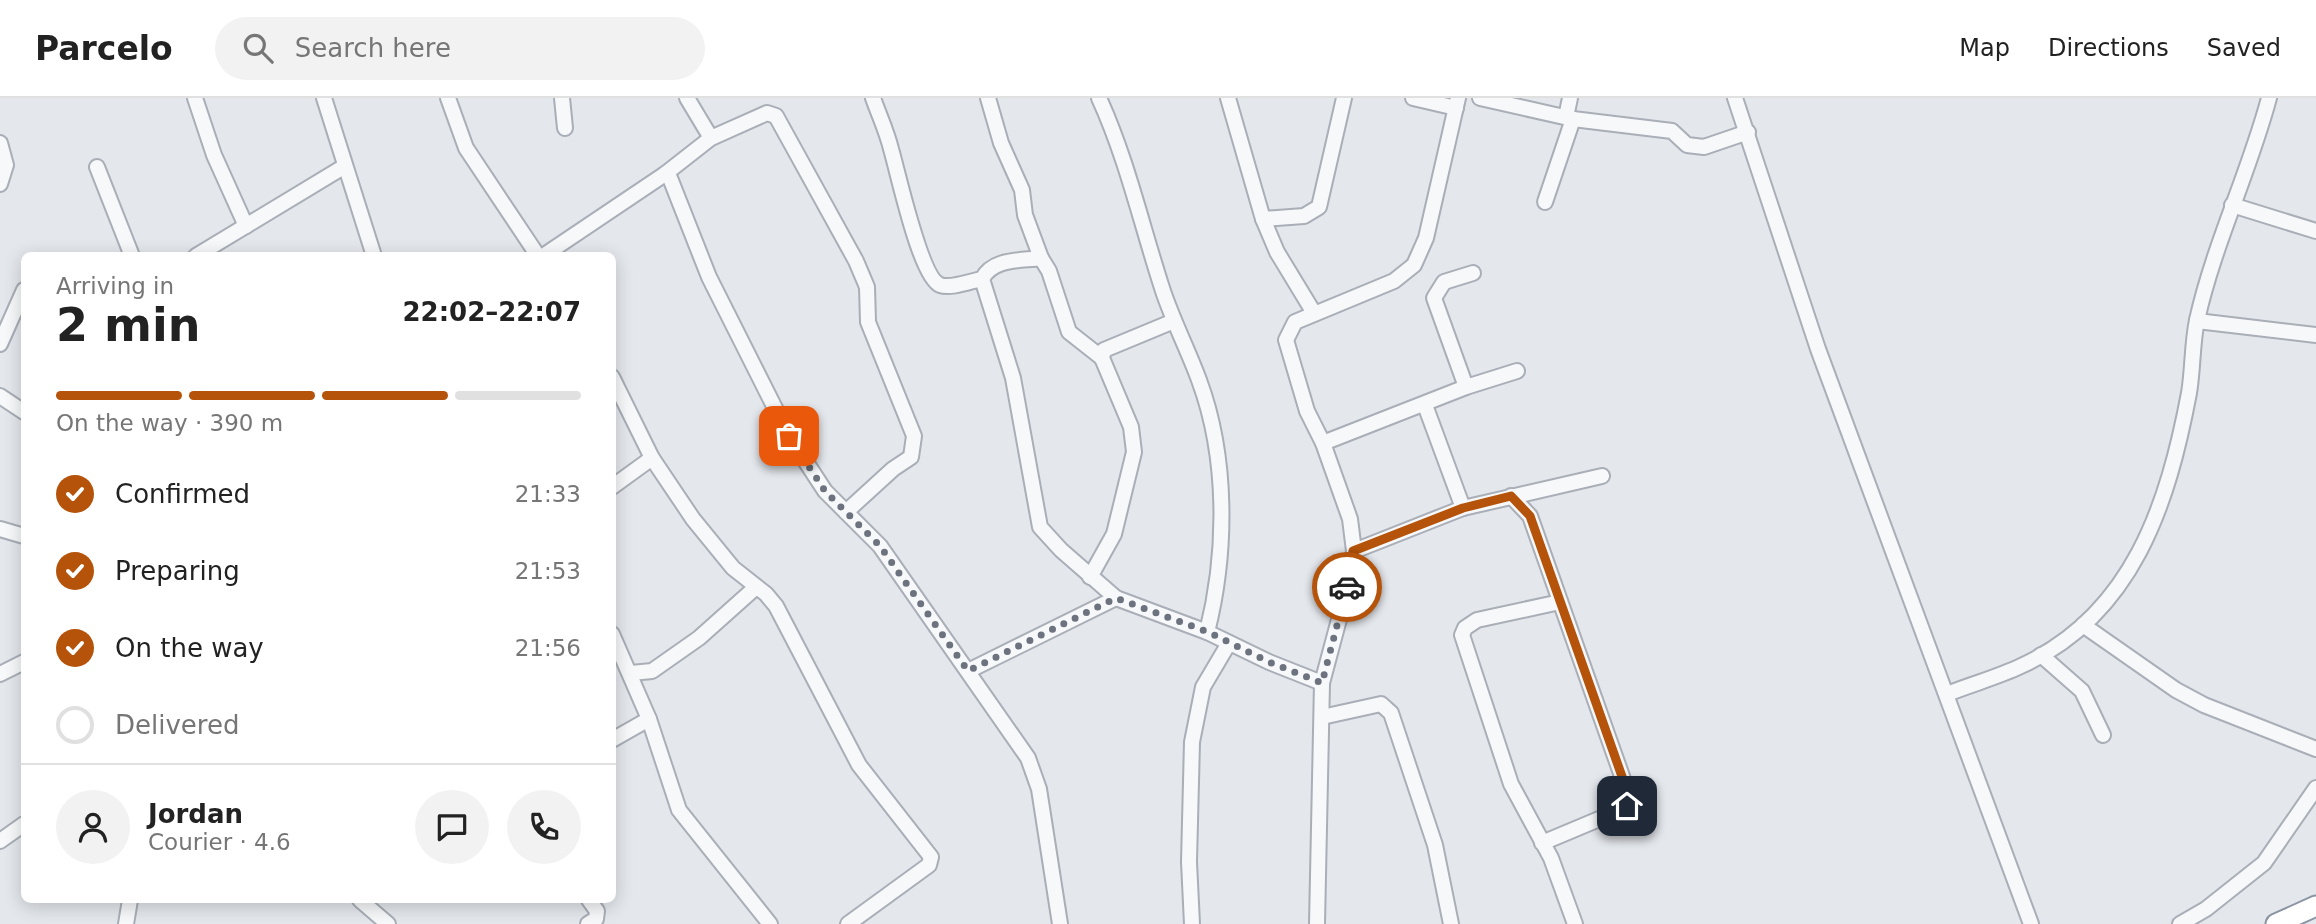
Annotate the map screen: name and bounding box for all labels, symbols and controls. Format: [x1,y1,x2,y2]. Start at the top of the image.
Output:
search box [215,17,705,80]
text: Parcelo [35,29,173,68]
icon: search [239,29,277,67]
text: Search here [295,33,451,63]
text: Map [1959,34,2010,62]
text: Directions [2048,34,2169,62]
text: Saved [2207,34,2281,62]
text: Arriving in [56,273,174,299]
text: 22:02–22:07 [402,297,581,327]
text: 2 min [56,298,200,352]
pin [759,406,819,466]
text: On the way · 390 m [56,410,283,436]
icon: bag [770,417,808,455]
icon: check [56,475,94,513]
text: Confirmed [115,479,250,509]
text: 21:33 [515,481,581,507]
icon: check [56,552,94,590]
courier [1312,552,1382,622]
text: Preparing [115,556,240,586]
text: 21:53 [515,558,581,584]
icon: car [1328,568,1366,606]
icon: check [56,629,94,667]
text: On the way [115,633,264,663]
text: 21:56 [515,635,581,661]
text: Delivered [115,710,239,740]
pin [1597,776,1657,836]
icon: home [1608,787,1646,825]
button: person [56,790,130,864]
button: chat [415,790,489,864]
button: phone [507,790,581,864]
text: Jordan [148,799,243,829]
text: Courier · 4.6 [148,829,291,855]

